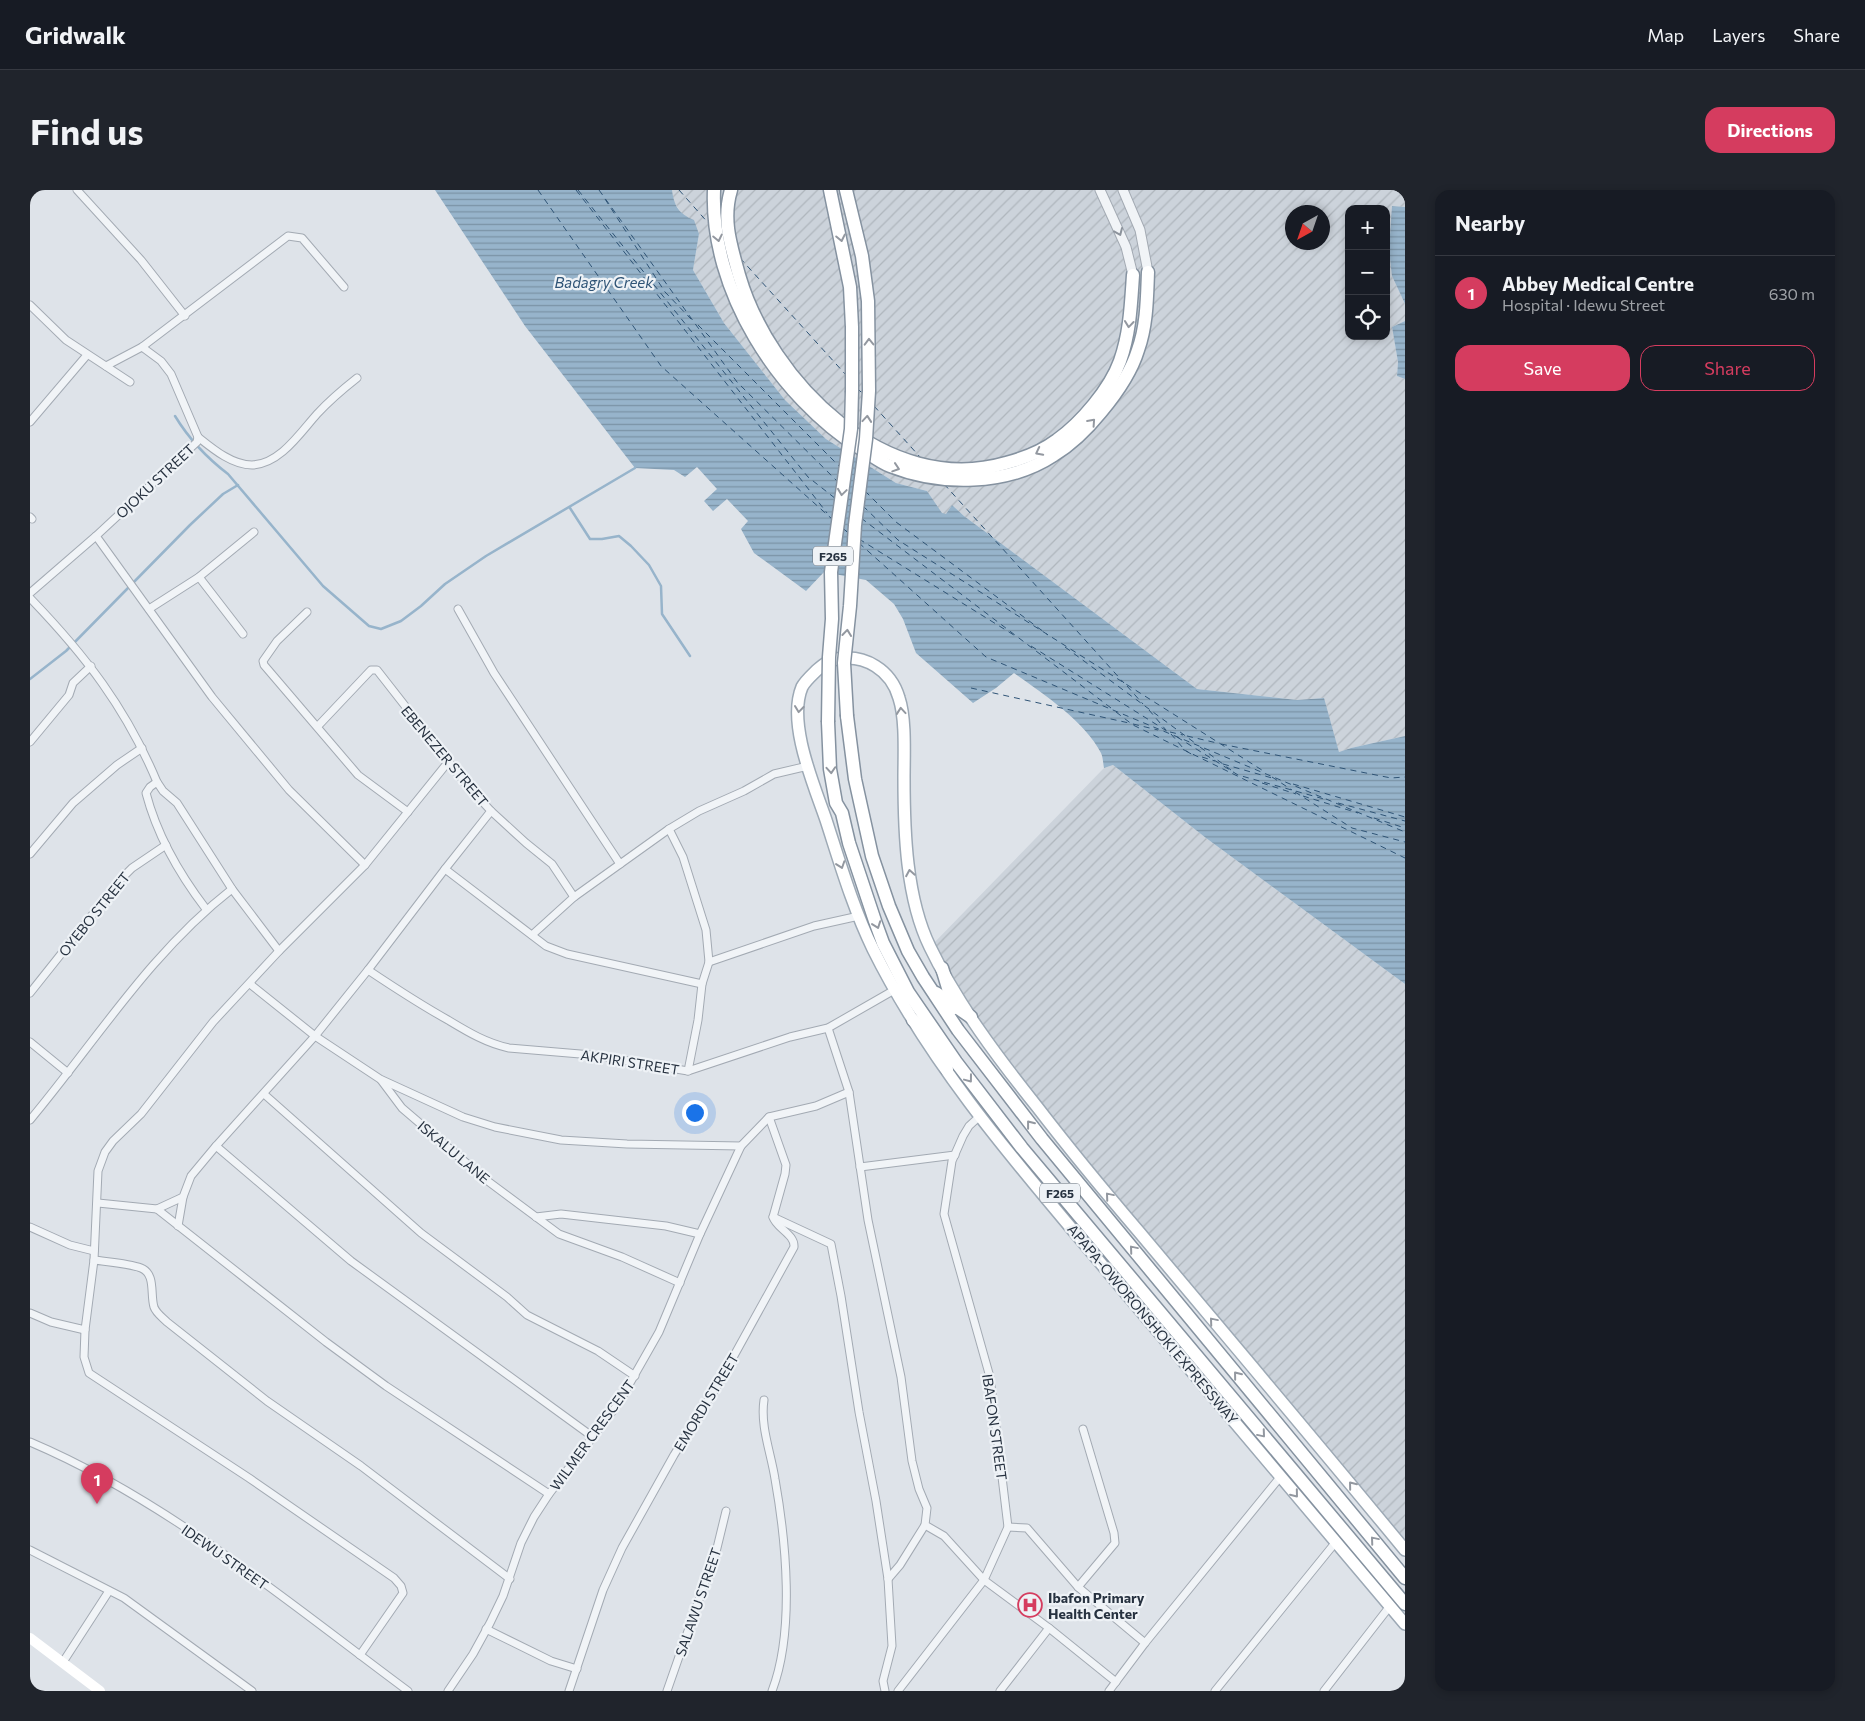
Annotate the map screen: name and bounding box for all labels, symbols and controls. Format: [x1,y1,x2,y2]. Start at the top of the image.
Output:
text: Gridwalk [25,20,126,49]
text: Map [1647,24,1684,46]
text: Layers [1712,24,1765,46]
text: Share [1793,24,1840,46]
button: Directions [1705,107,1835,153]
text: Find us [30,109,144,152]
north arrow [1285,205,1330,250]
map controls [1345,205,1390,340]
button: + [1345,205,1390,250]
text: Nearby [1455,210,1525,235]
one-way arrow [1114,227,1124,235]
one-way arrow [835,233,845,242]
one-way arrow [712,234,722,243]
button: − [1345,250,1390,295]
text: Abbey Medical Centre [1502,272,1694,295]
water label: Badagry Creek [555,273,654,291]
text: 1 [1467,284,1475,303]
text: 630 m [1769,284,1815,303]
button: locate [1345,295,1390,340]
text: Hospital · Idewu Street [1502,295,1665,314]
one-way arrow [1124,320,1135,328]
one-way arrow [864,338,874,346]
button: Save [1455,345,1630,391]
button: Share [1640,345,1815,391]
one-way arrow [861,415,872,423]
one-way arrow [1087,418,1096,427]
street label: OJOKU STREET [112,440,198,522]
one-way arrow [1035,446,1044,456]
one-way arrow [892,463,900,473]
one-way arrow [837,488,848,496]
road number: F265 [813,546,853,566]
one-way arrow [841,629,852,637]
street label: EBENEZER STREET [398,702,492,810]
one-way arrow [794,704,804,713]
one-way arrow [896,707,907,715]
one-way arrow [826,767,837,775]
one-way arrow [835,860,845,868]
street label: OYEBO STREET [55,868,133,960]
one-way arrow [906,869,916,878]
one-way arrow [871,921,881,929]
street label: AKPIRI STREET [579,1046,681,1078]
one-way arrow [963,1073,972,1083]
your location [682,1100,708,1126]
street label: ISKALU LANE [415,1117,493,1187]
one-way arrow [1028,1121,1036,1130]
road number: F265 [1040,1184,1080,1202]
one-way arrow [1105,1193,1114,1202]
street label: APAPA-OWORONSHOKI EXPRESSWAY [1064,1221,1242,1427]
one-way arrow [1130,1246,1139,1255]
one-way arrow [1210,1317,1219,1326]
street label: EMORDI STREET [670,1350,742,1454]
one-way arrow [1233,1371,1242,1380]
street label: IBAFON STREET [979,1373,1011,1481]
street label: WILMER CRESCENT [546,1376,638,1494]
one-way arrow [1256,1428,1265,1437]
pin: 1 [81,1463,113,1504]
one-way arrow [1349,1482,1357,1491]
one-way arrow [1290,1488,1299,1497]
street label: IDEWU STREET [178,1521,272,1593]
one-way arrow [1370,1537,1379,1546]
street label: SALAWU STREET [671,1545,725,1659]
place label: Ibafon Primary Health Center [1048,1589,1145,1622]
hospital icon: Ibafon Primary Health Center [1017,1592,1043,1618]

